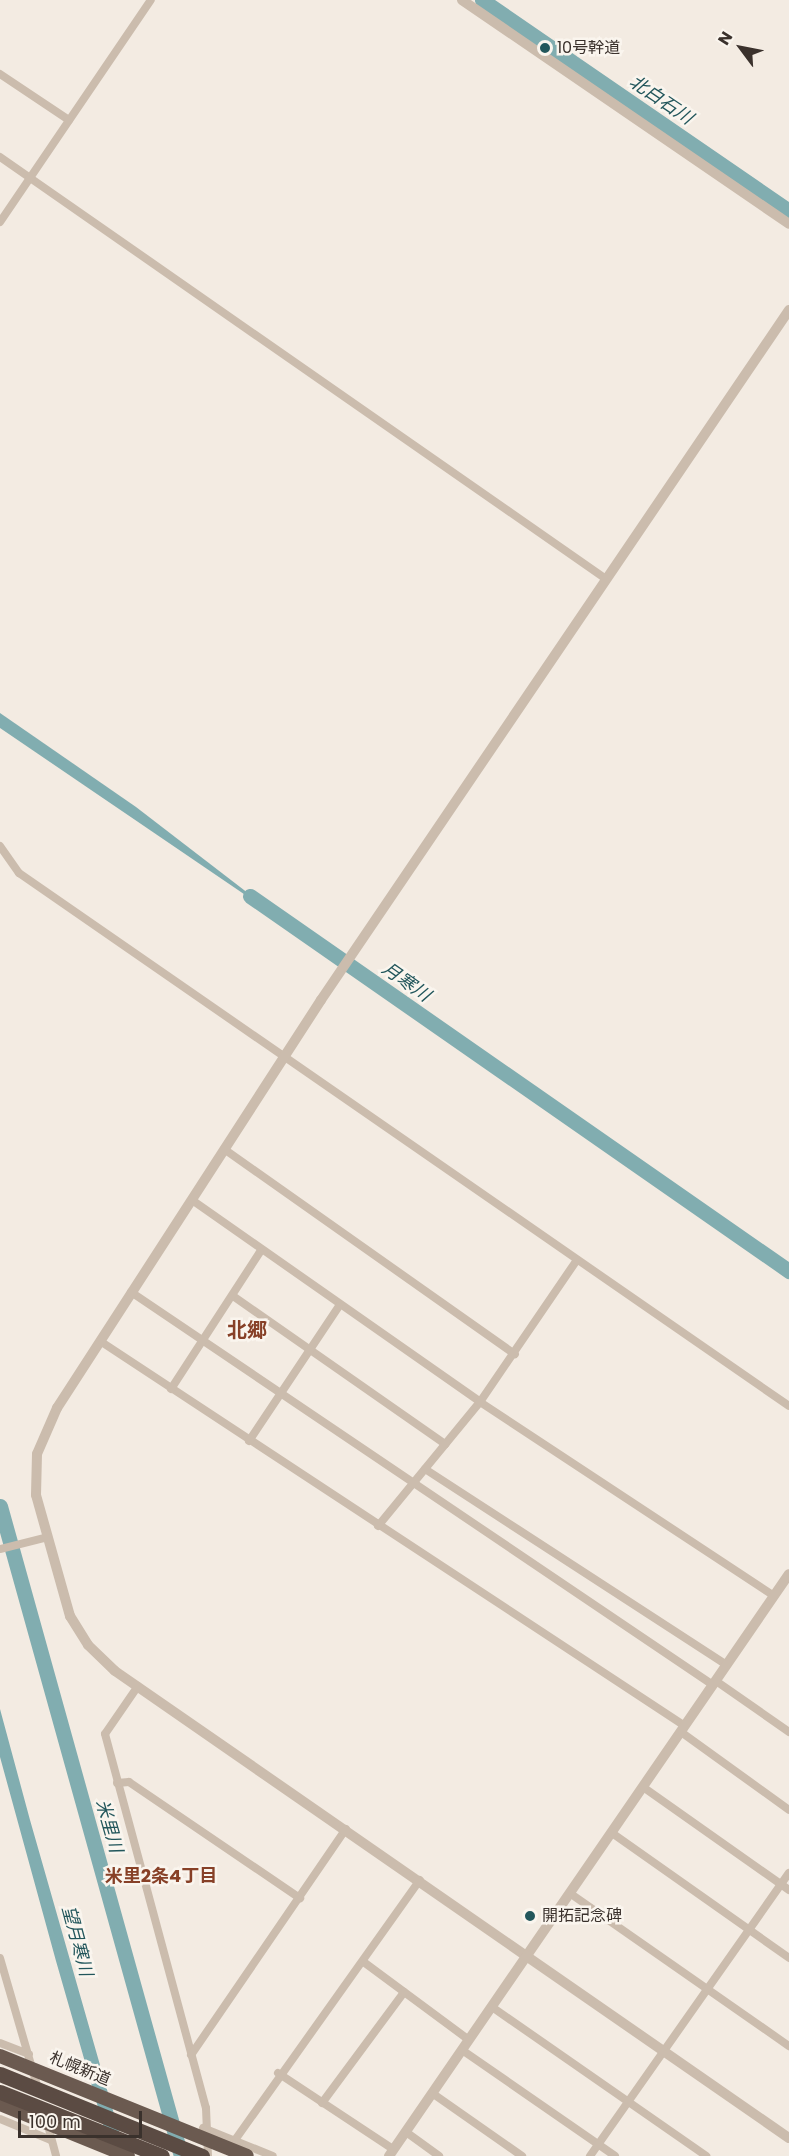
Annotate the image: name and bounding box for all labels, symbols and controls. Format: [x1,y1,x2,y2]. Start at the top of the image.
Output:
north arrow [711,18,771,78]
text: N [712,27,738,49]
place label: 10号幹道 [557,38,620,58]
marker: 10号幹道 [538,41,552,55]
water label: 北白石川 [625,71,697,129]
water label: 月寒川 [378,958,434,1006]
district label: 北郷 [227,1318,267,1342]
water label: 米里川 [91,1797,127,1855]
district label: 米里2条4丁目 [105,1865,217,1887]
water label: 望月寒川 [57,1903,97,1979]
place label: 開拓記念碑 [542,1906,622,1926]
marker: 開拓記念碑 [523,1909,537,1923]
street label: 札幌新道 [47,2048,113,2090]
scale bar [21,2099,146,2137]
text: 100 m [29,2109,81,2134]

